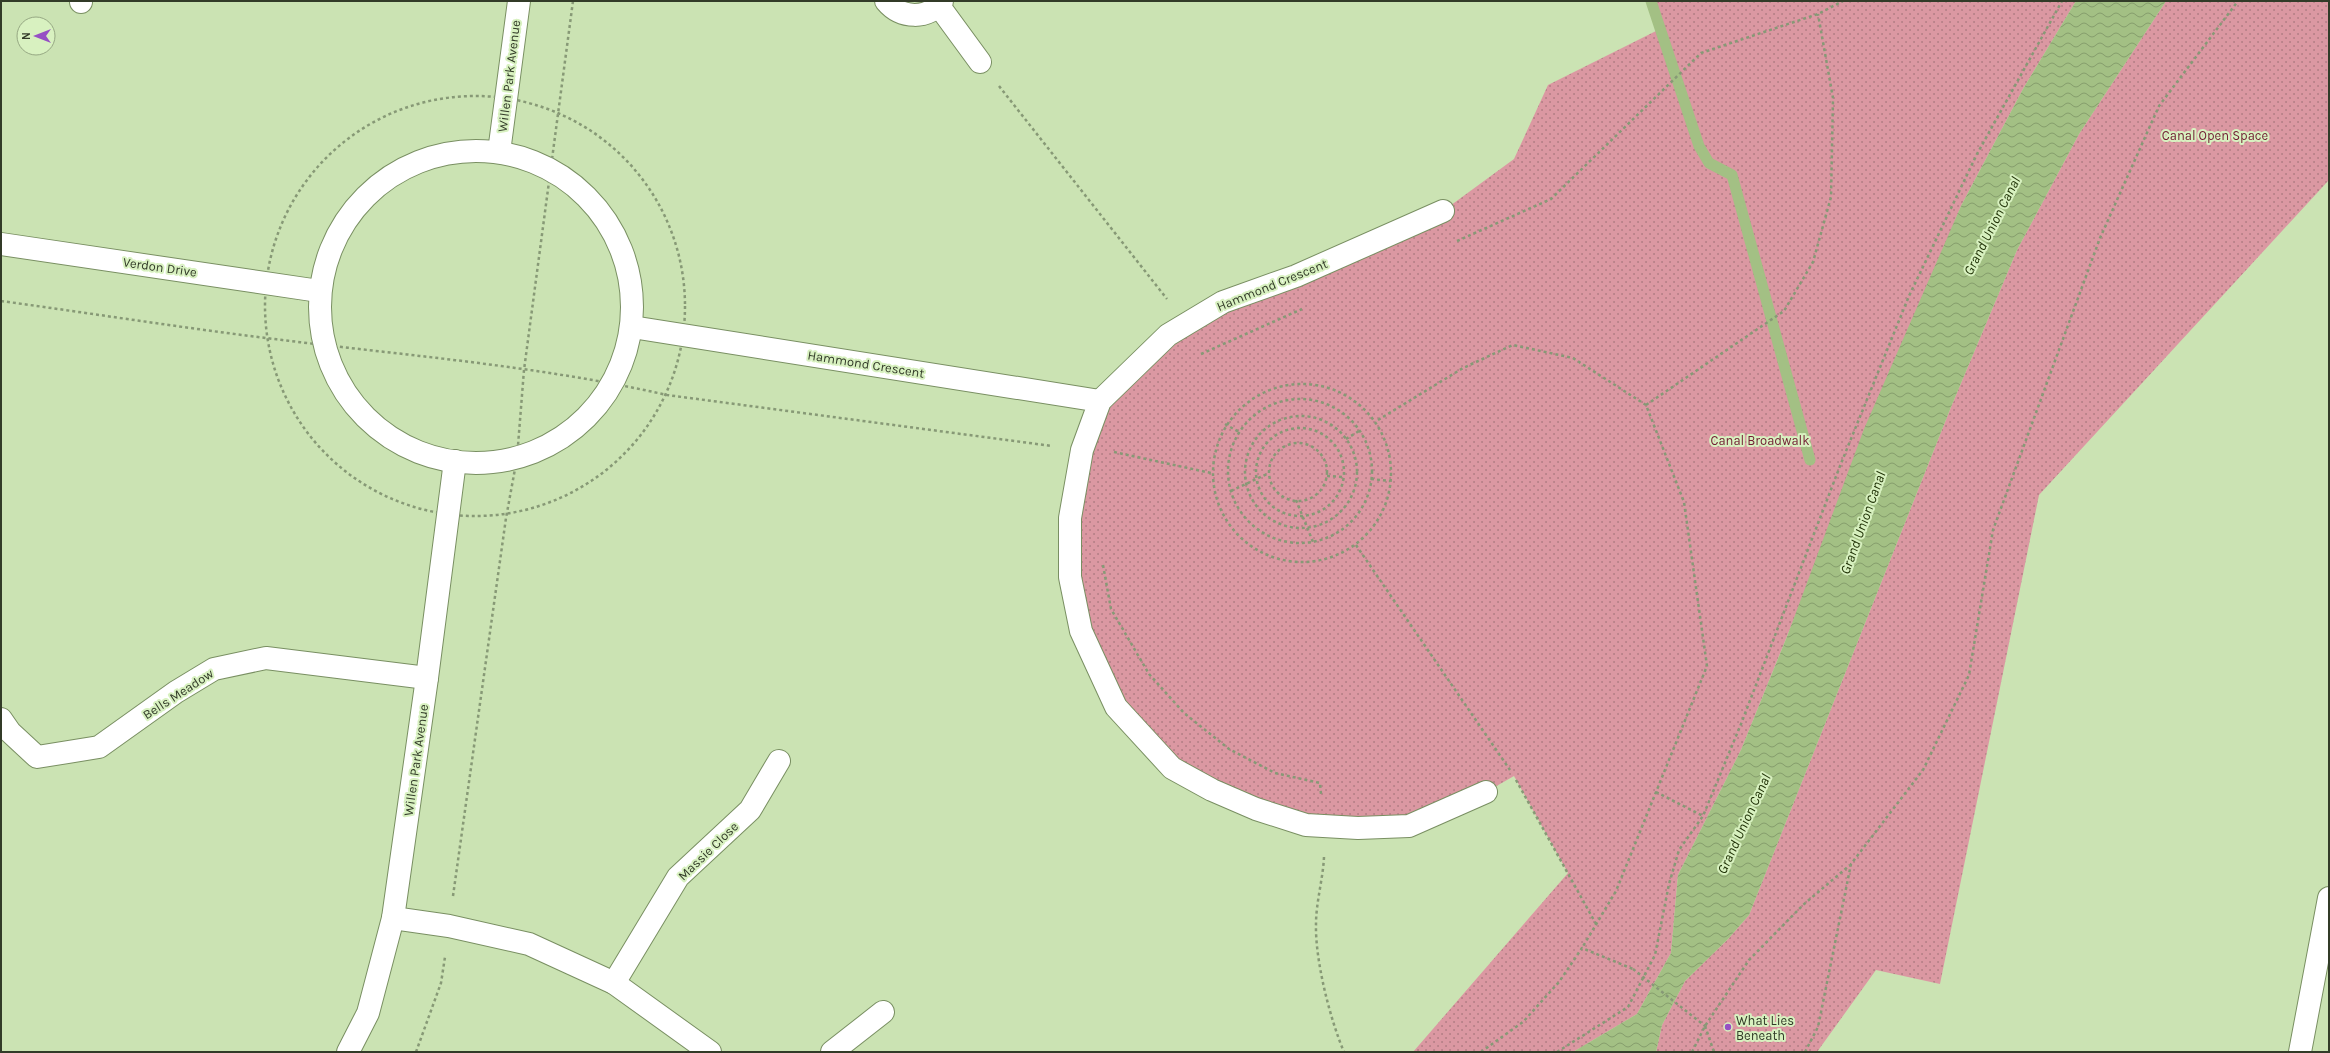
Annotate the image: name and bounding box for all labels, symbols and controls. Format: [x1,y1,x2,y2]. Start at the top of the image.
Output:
north arrow [16,16,56,56]
street label: Willen Park Avenue [495,19,523,133]
text: N [20,32,33,40]
park label: Canal Open Space [2162,128,2269,143]
water label: Grand Union Canal [1960,174,2024,278]
street label: Verdon Drive [122,254,198,280]
street label: Hammond Crescent [1214,256,1330,314]
street label: Hammond Crescent [806,347,926,381]
park label: Canal Broadwalk [1710,433,1810,448]
water label: Grand Union Canal [1837,469,1890,577]
street label: Bells Meadow [140,665,217,722]
street label: Willen Park Avenue [401,703,431,817]
water label: Grand Union Canal [1713,771,1775,877]
street label: Massie Close [675,818,741,883]
place label: What Lies Beneath [1736,1013,1794,1043]
marker: What Lies Beneath [1723,1022,1733,1032]

